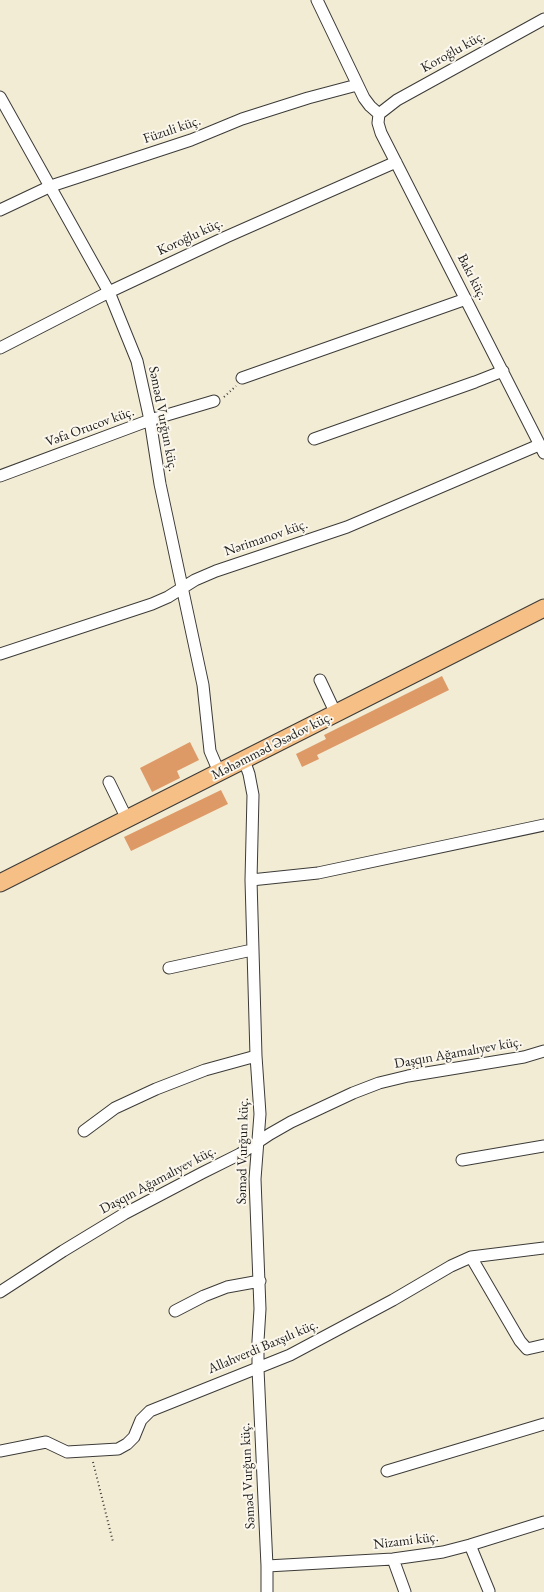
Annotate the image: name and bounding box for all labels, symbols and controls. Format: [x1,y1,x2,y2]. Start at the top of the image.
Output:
street label: Koroğlu küç. [418,28,488,76]
street label: Füzuli küç. [141,112,203,148]
street label: Koroğlu küç. [154,214,226,260]
street label: Bakı küç. [453,251,491,303]
street label: Səməd Vurğun küç. [145,365,181,473]
street label: Vəfa Orucov küç. [43,403,137,451]
street label: Nərimanov küç. [222,516,310,560]
street label: Məhəmməd Əsədov küç. [209,708,335,784]
street label: Daşqın Ağamalıyev küç. [393,1034,523,1072]
street label: Səməd Vurğun küç. [234,1098,252,1204]
street label: Daşqın Ağamalıyev küç. [97,1142,219,1218]
street label: Allahverdi Baxşılı küç. [205,1316,321,1378]
street label: Səməd Vurğun küç. [237,1422,259,1530]
street label: Nizami küç. [373,1529,439,1553]

